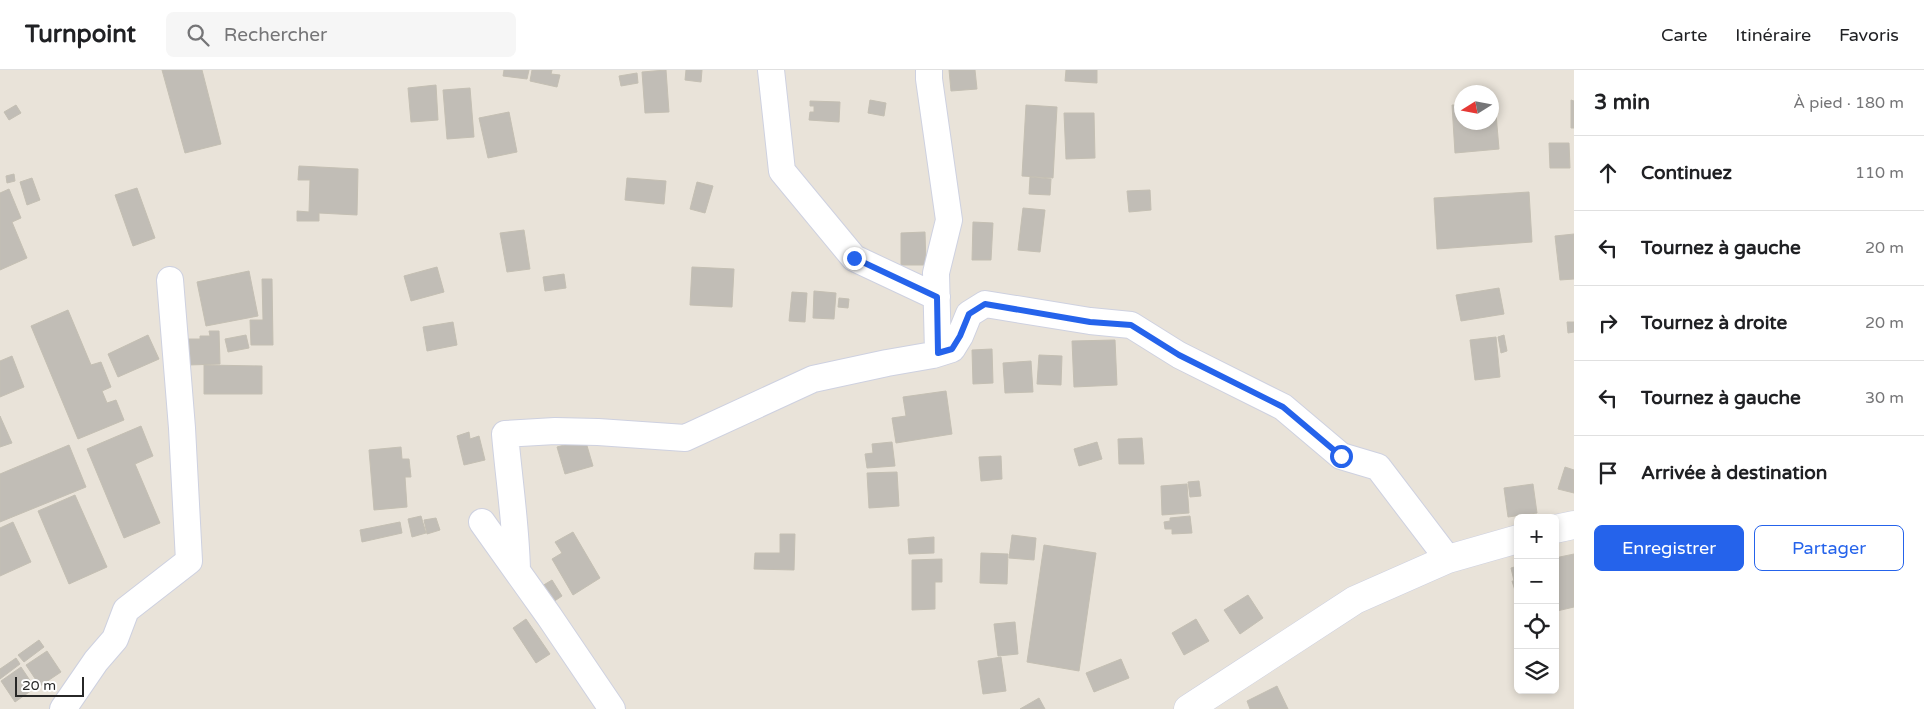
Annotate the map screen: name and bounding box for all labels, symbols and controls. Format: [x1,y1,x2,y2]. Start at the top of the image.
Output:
search box [166,12,516,57]
text: Turnpoint [25,20,136,49]
icon: search [184,21,212,49]
text: Rechercher [224,24,327,46]
text: Carte [1661,24,1707,46]
text: Itinéraire [1735,24,1811,46]
text: Favoris [1839,24,1899,46]
north arrow [1454,85,1499,130]
text: 3 min [1594,90,1650,115]
text: À pied · 180 m [1793,93,1904,113]
icon: ahead [1594,159,1622,187]
text: Continuez [1641,162,1732,184]
text: 110 m [1855,163,1904,183]
icon: left [1594,234,1622,262]
text: Tournez à gauche [1641,237,1801,259]
text: 20 m [1865,238,1904,258]
route end [843,247,866,270]
icon: right [1594,309,1622,337]
text: Tournez à droite [1641,312,1787,334]
text: 20 m [1865,313,1904,333]
icon: left [1594,384,1622,412]
text: Tournez à gauche [1641,387,1801,409]
text: 30 m [1865,388,1904,408]
route start [1330,445,1353,468]
icon: arrive [1594,459,1622,487]
text: Arrivée à destination [1641,462,1827,484]
map controls [1514,514,1559,694]
button: + [1514,514,1559,559]
button: Enregistrer [1594,525,1744,571]
button: Partager [1754,525,1904,571]
button: − [1514,559,1559,604]
button: locate [1514,604,1559,649]
button: layers [1514,649,1559,694]
scale bar [15,674,84,697]
text: 20 m [22,677,56,694]

